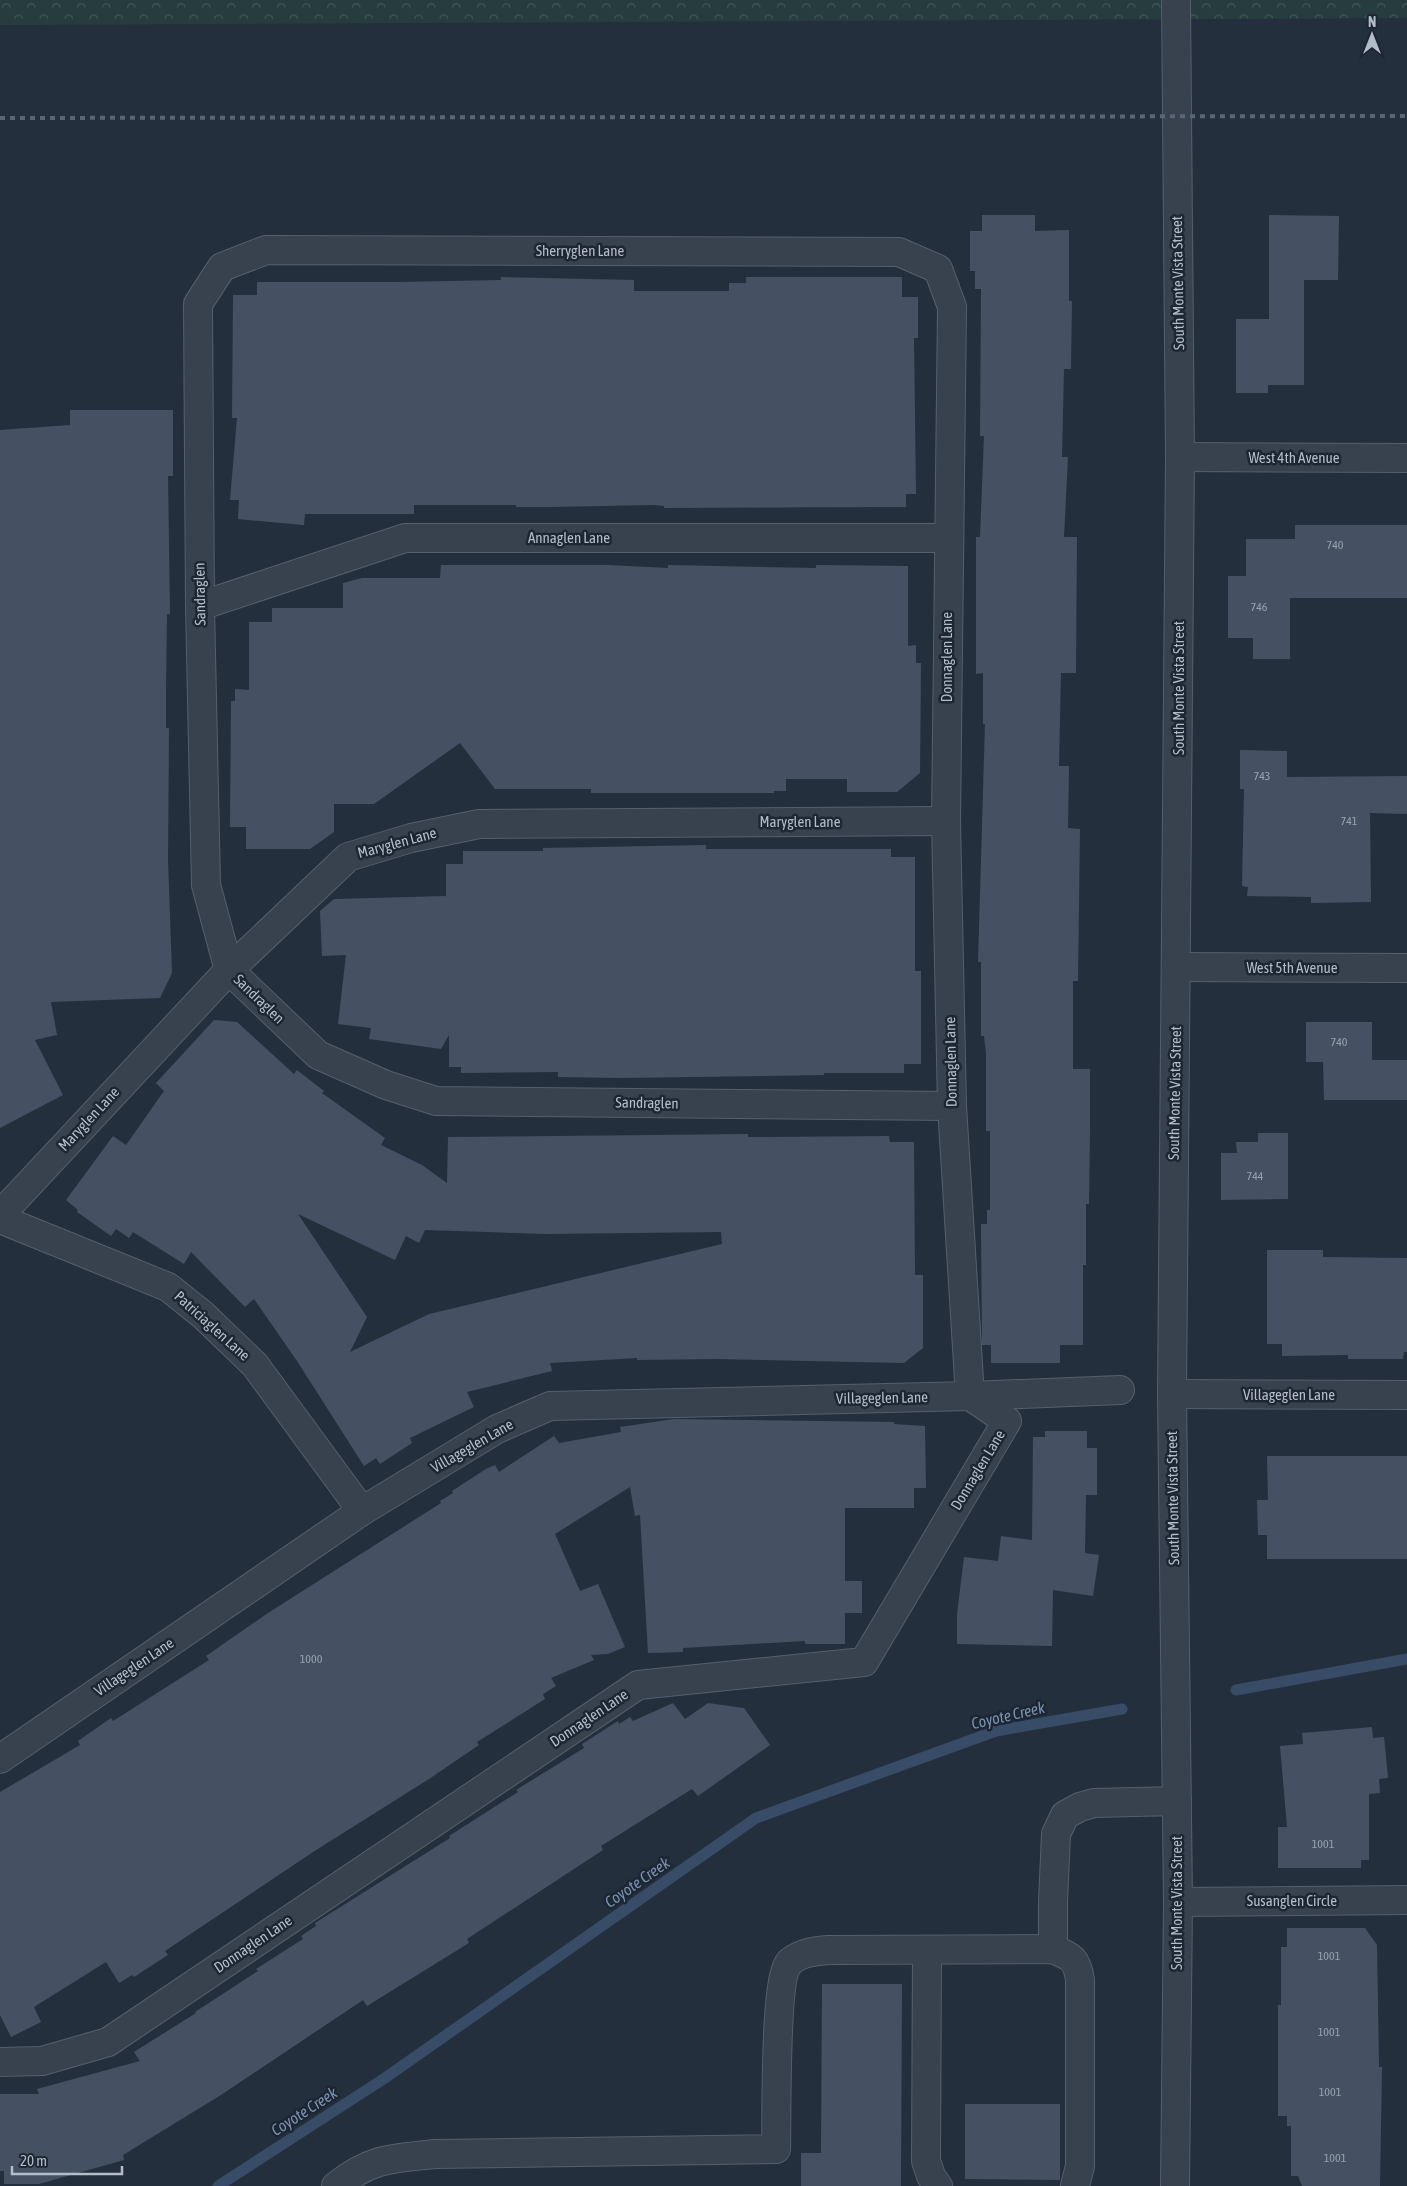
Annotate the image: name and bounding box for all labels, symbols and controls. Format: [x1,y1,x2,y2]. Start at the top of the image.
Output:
north arrow [1347,10,1397,60]
text: N [1368,14,1376,30]
street label: South Monte Vista Street [1168,216,1187,350]
street label: Sherryglen Lane [536,242,625,259]
street label: West 4th Avenue [1248,449,1340,466]
street label: Annaglen Lane [528,529,610,546]
house number: 740 [1327,538,1344,552]
street label: Sandraglen [190,562,209,626]
house number: 746 [1251,600,1268,614]
street label: Donnaglen Lane [938,612,955,702]
street label: South Monte Vista Street [1170,621,1187,755]
house number: 743 [1254,769,1270,783]
street label: Maryglen Lane [760,813,841,830]
house number: 741 [1341,814,1358,828]
street label: Maryglen Lane [356,824,438,861]
street label: West 5th Avenue [1246,959,1338,976]
street label: Sandraglen [231,971,288,1027]
street label: Donnaglen Lane [941,1017,960,1107]
street label: South Monte Vista Street [1165,1026,1184,1160]
house number: 740 [1331,1035,1348,1049]
street label: Maryglen Lane [55,1083,123,1154]
street label: Sandraglen [615,1093,679,1112]
house number: 744 [1247,1169,1264,1183]
street label: Patriciaglen Lane [171,1287,254,1364]
street label: Villageglen Lane [1243,1386,1335,1403]
street label: Villageglen Lane [836,1388,928,1407]
street label: Villageglen Lane [428,1415,516,1476]
street label: Donnaglen Lane [947,1427,1008,1513]
street label: South Monte Vista Street [1163,1431,1182,1565]
street label: Villageglen Lane [91,1634,177,1699]
house number: 1000 [300,1652,323,1666]
street label: Donnaglen Lane [547,1685,631,1750]
water label: Coyote Creek [969,1698,1048,1733]
street label: South Monte Vista Street [1168,1836,1185,1970]
house number: 1001 [1312,1837,1335,1851]
water label: Coyote Creek [601,1853,674,1912]
street label: Susanglen Circle [1247,1892,1337,1909]
street label: Donnaglen Lane [211,1911,295,1976]
house number: 1001 [1318,1949,1341,1963]
house number: 1001 [1318,2025,1341,2039]
water label: Coyote Creek [268,2082,342,2140]
house number: 1001 [1319,2085,1342,2099]
scale bar [12,2144,122,2176]
house number: 1001 [1324,2151,1347,2165]
text: 20 m [20,2152,47,2169]

